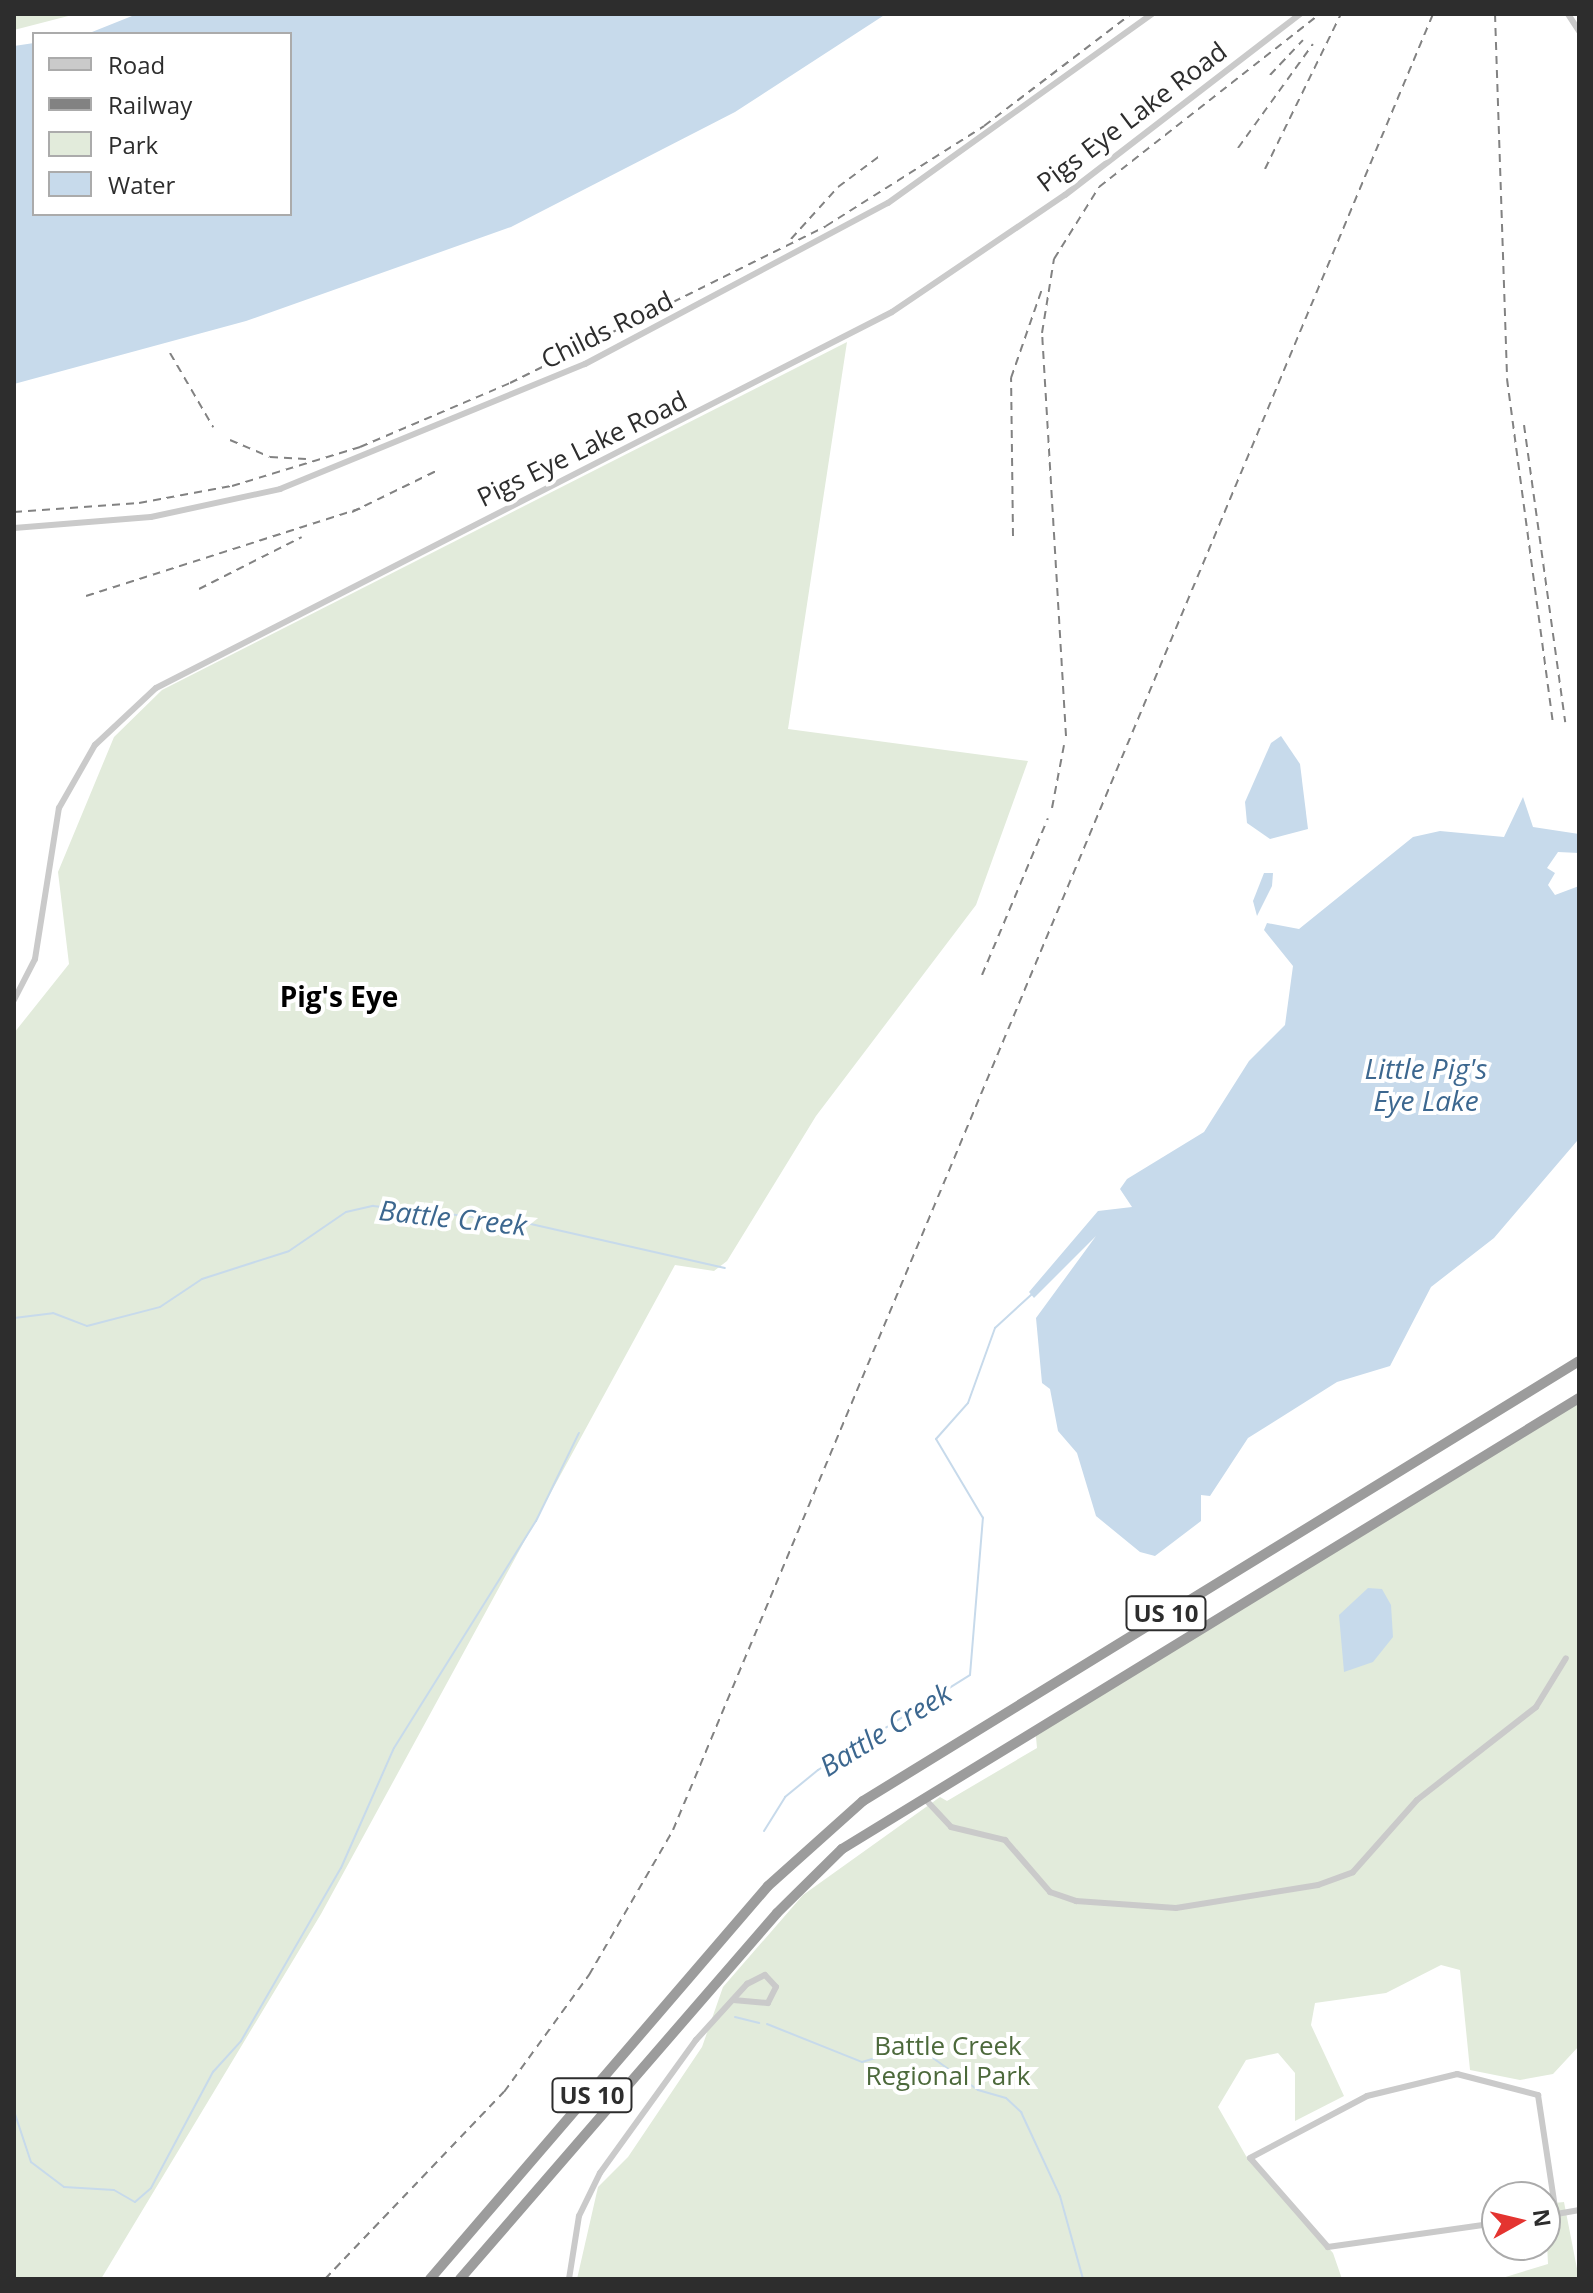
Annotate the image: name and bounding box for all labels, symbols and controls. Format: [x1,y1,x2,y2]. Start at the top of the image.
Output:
legend [32,32,292,216]
street label: Pigs Eye Lake Road [1031,36,1233,198]
text: Road [108,48,165,81]
text: Railway [108,88,192,121]
text: Park [108,128,158,161]
text: Water [108,168,175,201]
street label: Childs Road [536,285,678,375]
street label: Pigs Eye Lake Road [472,385,692,513]
district label: Pig's Eye [280,979,398,1013]
water label: Little Pig's Eye Lake [1365,1051,1487,1117]
water label: Battle Creek [377,1193,529,1241]
road number: US 10 [1124,1593,1208,1633]
water label: Battle Creek [813,1675,957,1783]
park label: Battle Creek Regional Park [865,2030,1031,2092]
road number: US 10 [550,2075,634,2115]
north arrow [1481,2181,1561,2261]
text: N [1527,2207,1559,2229]

